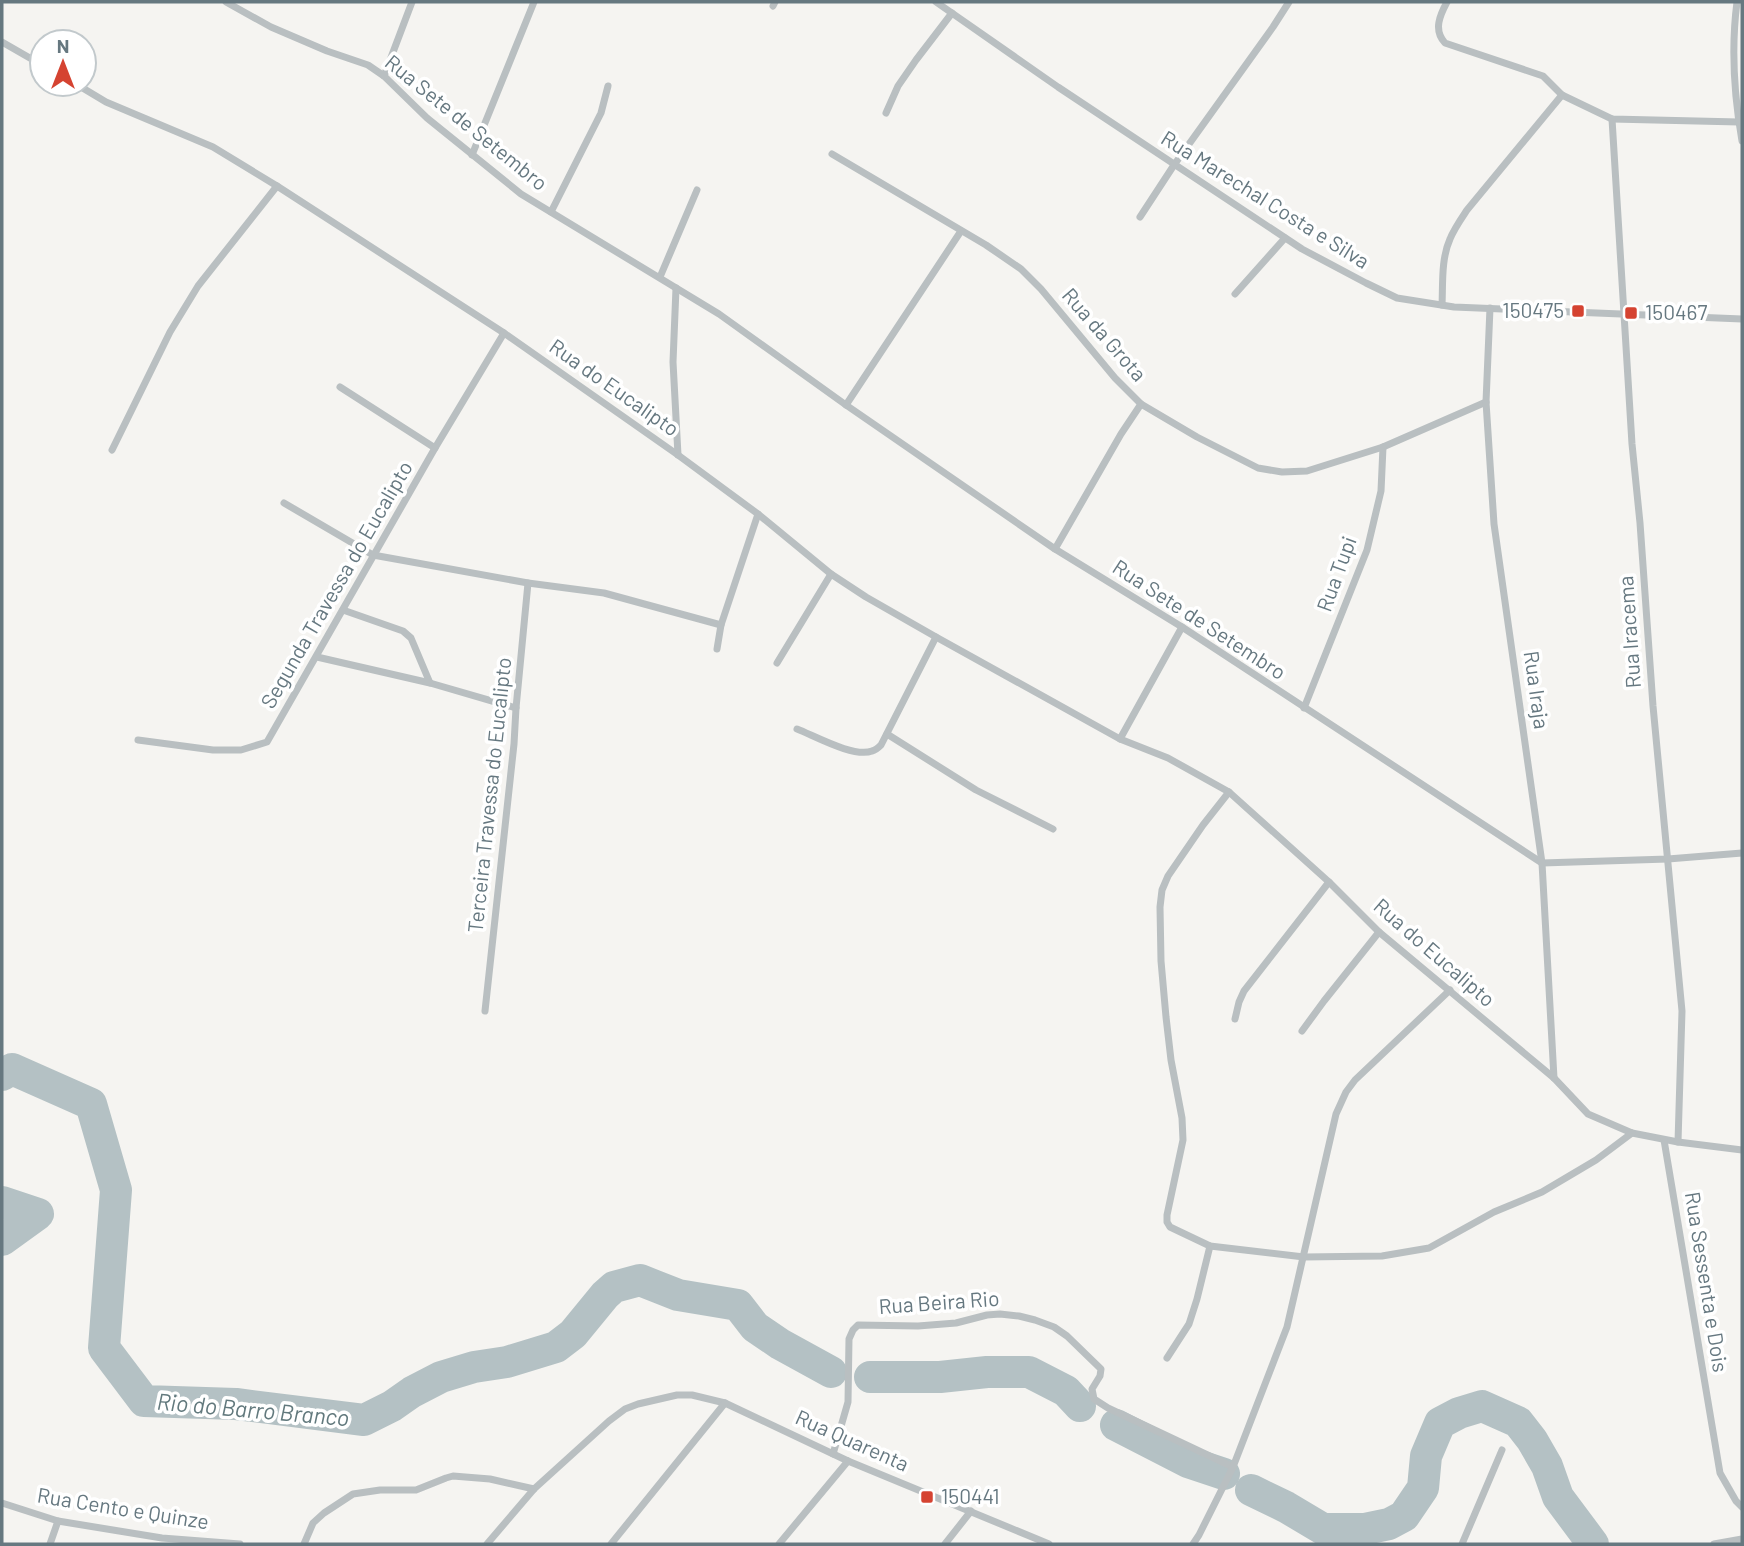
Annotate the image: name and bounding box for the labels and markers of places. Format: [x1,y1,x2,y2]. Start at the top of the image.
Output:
place label: 150475 [1502,297,1564,322]
place label: 150467 [1645,299,1707,324]
marker: 150475 [1570,303,1586,319]
marker: 150467 [1623,305,1639,321]
place label: 150441 [941,1483,1000,1508]
marker: 150441 [919,1489,935,1505]

